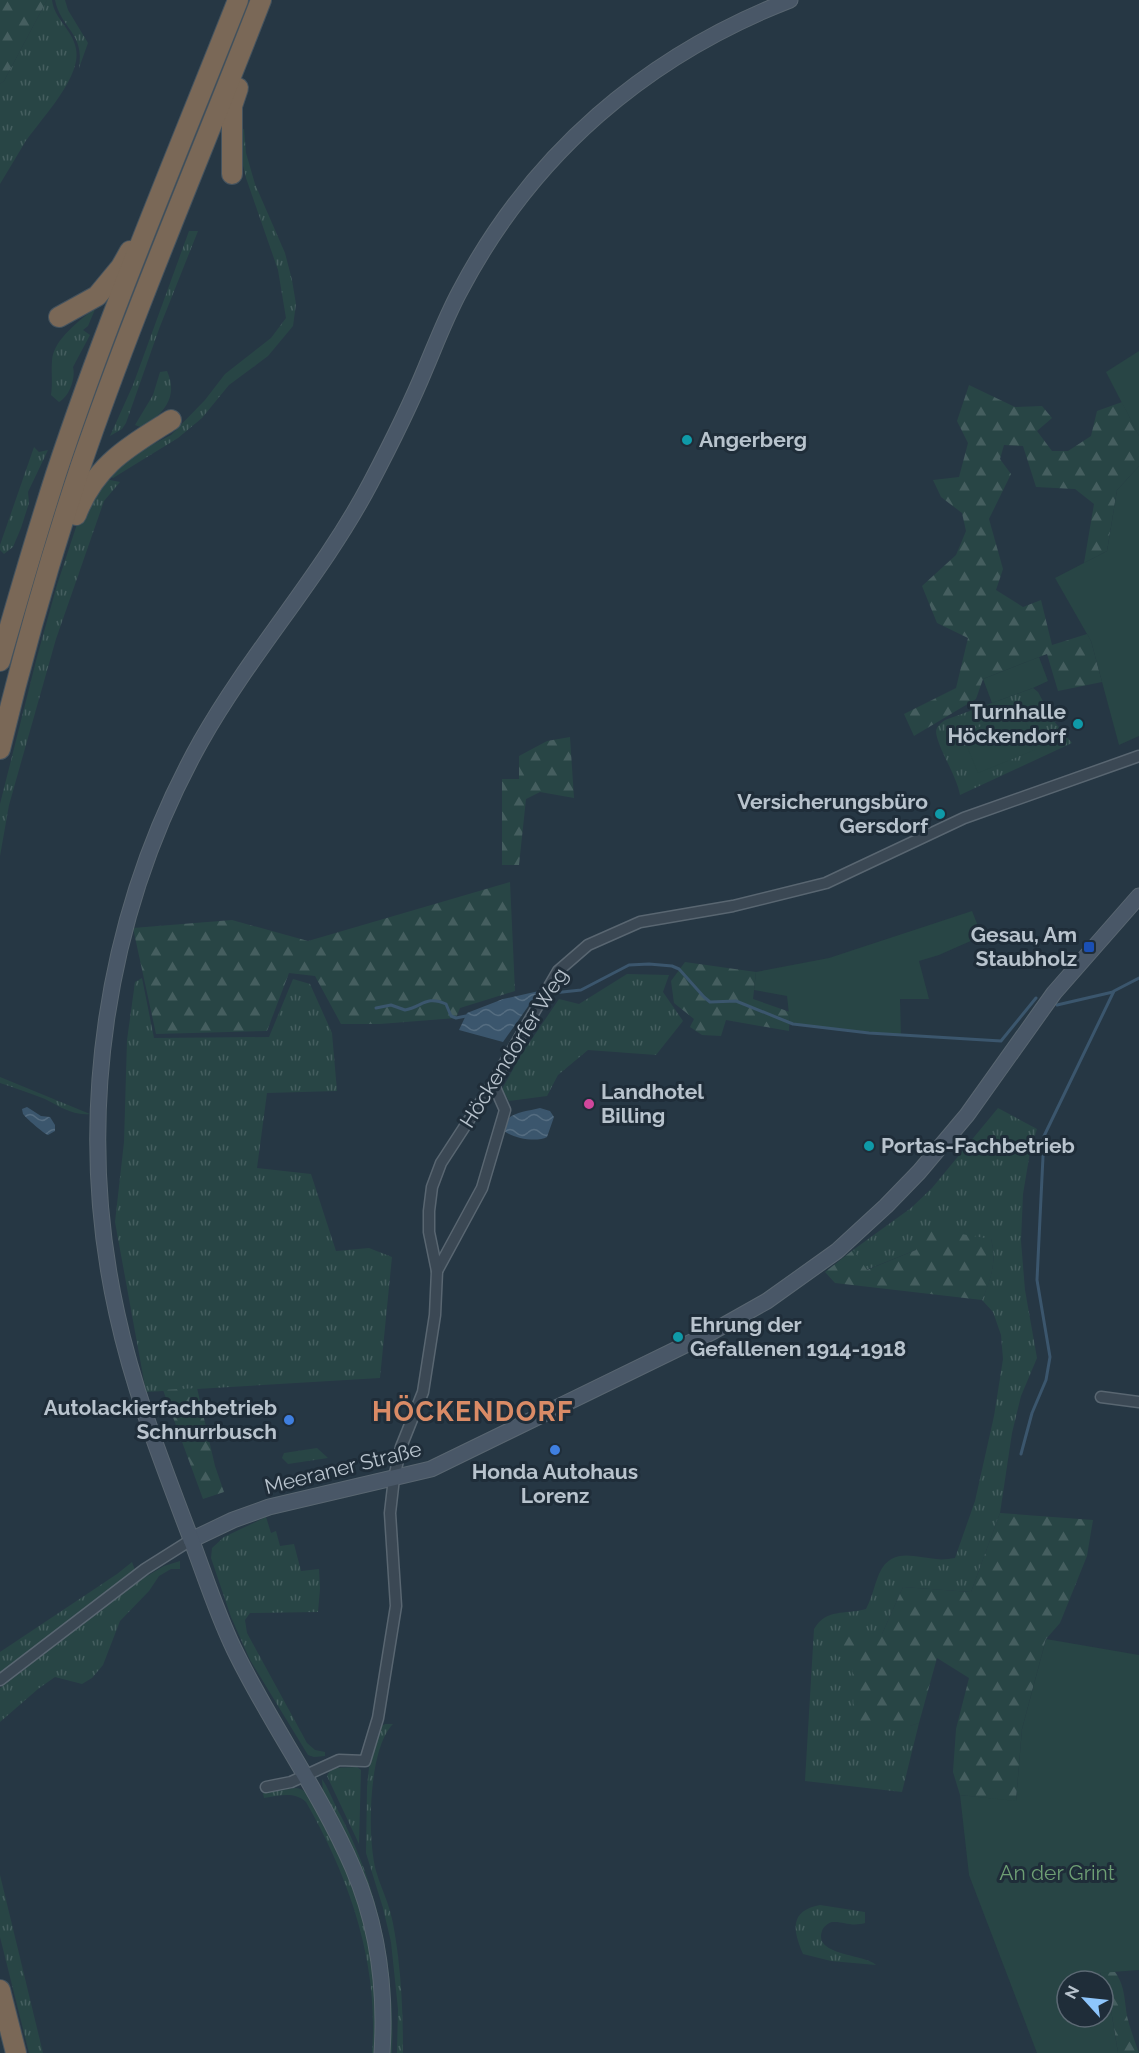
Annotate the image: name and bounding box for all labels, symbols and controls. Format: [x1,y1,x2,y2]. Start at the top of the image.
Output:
place label: Angerberg [699,427,807,452]
marker: Angerberg [680,433,694,447]
place label: Turnhalle Höckendorf [947,699,1067,748]
marker: Turnhalle Höckendorf [1071,717,1085,731]
place label: Versicherungsbüro Gersdorf [737,789,929,838]
marker: Versicherungsbüro Gersdorf [933,807,947,821]
place label: Gesau, Am Staubholz [971,922,1077,971]
marker: Gesau, Am Staubholz [1082,940,1096,954]
street label: Höckendorfer Weg [454,963,573,1132]
place label: Landhotel Billing [601,1079,704,1128]
marker: Landhotel Billing [582,1097,596,1111]
place label: Portas-Fachbetrieb [881,1133,1075,1158]
marker: Portas-Fachbetrieb [862,1139,876,1153]
place label: Ehrung der Gefallenen 1914-1918 [690,1312,906,1361]
marker: Ehrung der Gefallenen 1914-1918 [671,1330,685,1344]
place label: Autolackierfachbetrieb Schnurrbusch [44,1395,277,1444]
district label: HÖCKENDORF [372,1395,574,1427]
marker: Autolackierfachbetrieb Schnurrbusch [282,1413,296,1427]
street label: Meeraner Straße [262,1436,424,1499]
marker: Honda Autohaus Lorenz [548,1443,562,1457]
place label: Honda Autohaus Lorenz [472,1459,638,1508]
park label: An der Grint [999,1860,1115,1885]
north arrow [1055,1969,1115,2029]
text: N [1061,1983,1083,2002]

